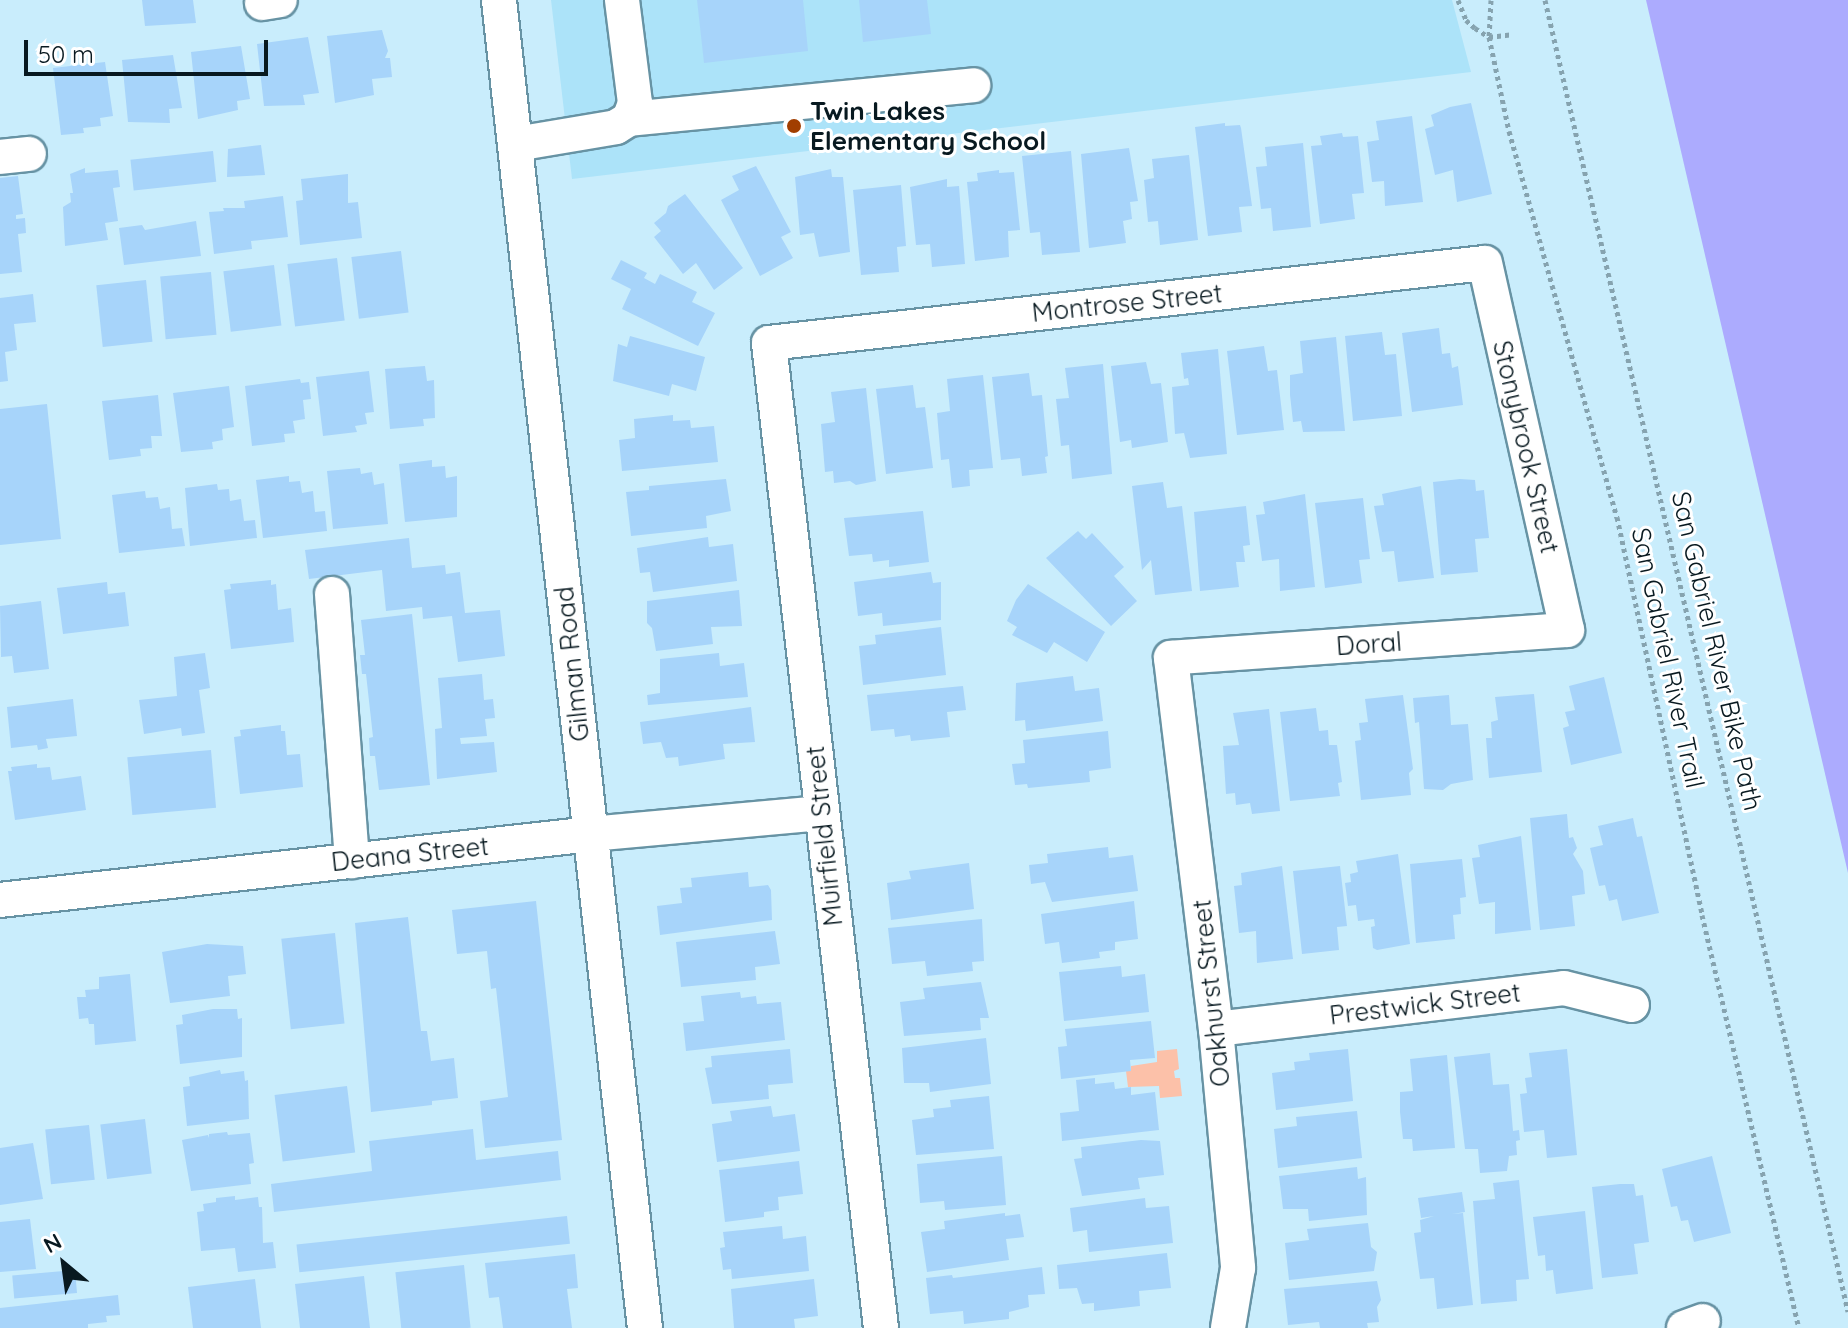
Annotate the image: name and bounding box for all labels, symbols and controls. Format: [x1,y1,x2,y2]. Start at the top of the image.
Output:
scale bar [28,24,272,74]
text: 50 m [38,39,94,69]
place label: Twin Lakes Elementary School [810,95,1046,156]
marker: Twin Lakes Elementary School [785,117,803,135]
street label: Montrose Street [1030,277,1224,329]
street label: Stonybrook Street [1486,338,1566,556]
street label: San Gabriel River Bike Path [1665,488,1769,814]
street label: San Gabriel River Trail [1625,525,1711,791]
street label: Gilman Road [548,585,596,743]
street label: Doral [1335,626,1403,662]
street label: Muirfield Street [799,744,849,928]
street label: Deana Street [330,830,490,878]
street label: Oakhurst Street [1186,898,1236,1088]
street label: Prestwick Street [1328,977,1522,1031]
north arrow [24,1224,104,1304]
text: N [38,1227,66,1259]

